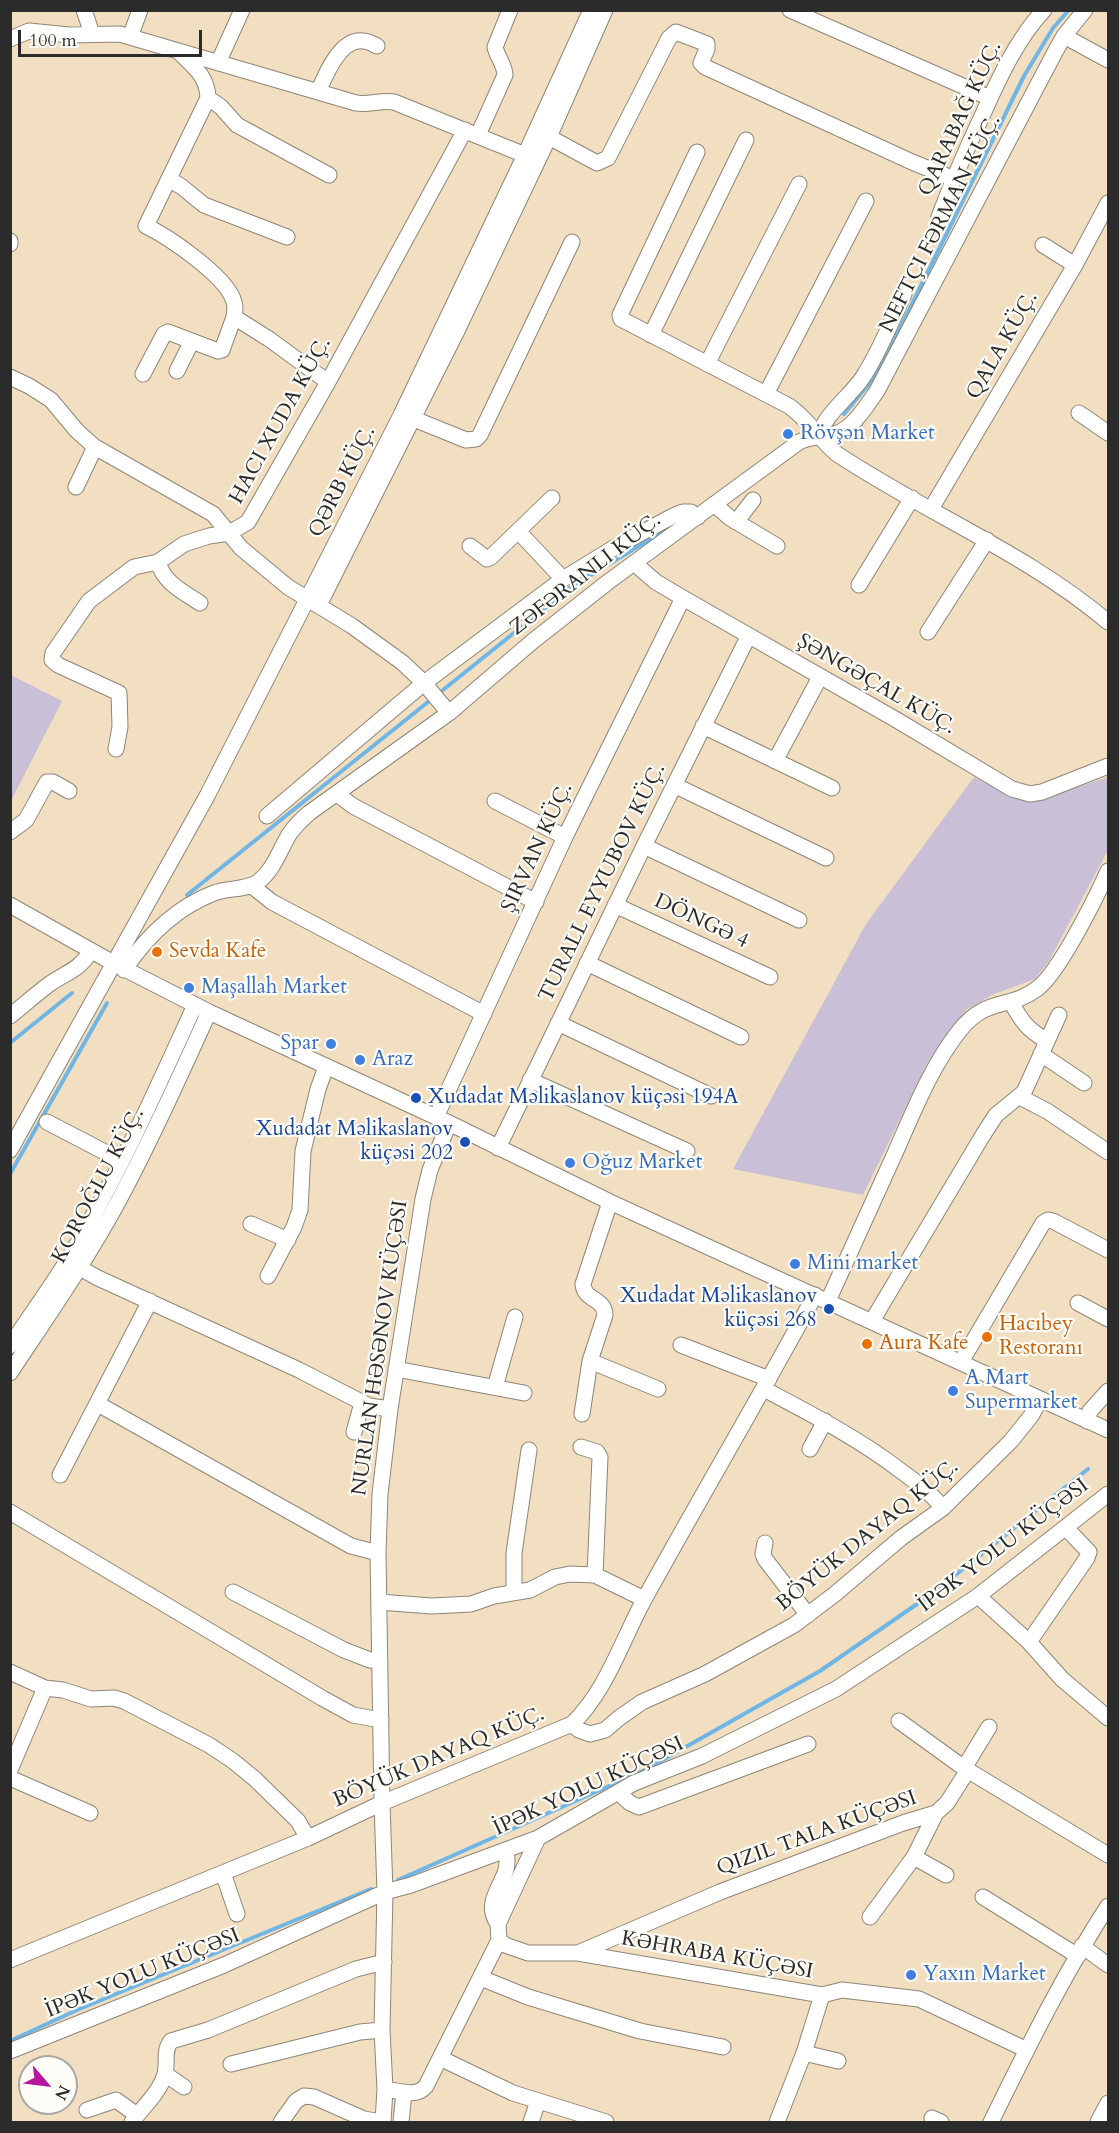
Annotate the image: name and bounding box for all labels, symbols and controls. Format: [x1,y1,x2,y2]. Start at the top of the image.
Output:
scale bar [21,18,206,56]
text: 100 m [29,28,77,53]
street label: QARABAĞ KÜÇ. [914,37,1008,201]
street label: NEFTÇI FƏRMAN KÜÇ. [875,111,1007,337]
street label: QALA KÜÇ. [962,288,1044,404]
street label: HACI XUDA KÜÇ. [225,333,337,509]
place label: Rövşən Market [800,421,935,447]
street label: QƏRB KÜÇ. [304,422,382,542]
marker: Rövşən Market [781,427,795,441]
street label: ZƏFƏRANLI KÜÇ. [506,508,666,642]
street label: ŞƏNGƏÇAL KÜÇ. [792,629,960,741]
street label: TURALL EYYUBOV KÜÇ. [534,760,672,1006]
street label: ŞIRVAN KÜÇ. [497,779,579,917]
street label: DÖNGƏ 4 [650,889,752,955]
place label: Sevda Kafe [169,939,266,965]
marker: Sevda Kafe [150,945,164,959]
place label: Maşallah Market [201,975,347,1001]
marker: Maşallah Market [182,981,196,995]
place label: Spar [281,1031,319,1057]
marker: Spar [324,1037,338,1051]
place label: Araz [372,1047,413,1073]
marker: Araz [353,1053,367,1067]
place label: Xudadat Məlikaslanov küçəsi 194A [428,1085,738,1111]
marker: Xudadat Məlikaslanov küçəsi 194A [409,1091,423,1105]
street label: KOROĞLU KÜÇ. [47,1104,151,1268]
place label: Xudadat Məlikaslanov küçəsi 202 [256,1117,453,1167]
marker: Xudadat Məlikaslanov küçəsi 202 [458,1135,472,1149]
place label: Oğuz Market [582,1150,702,1176]
marker: Oğuz Market [563,1156,577,1170]
street label: NURLAN HƏSƏNOV KÜÇƏSI [348,1199,414,1497]
place label: Mini market [807,1251,918,1277]
marker: Mini market [788,1257,802,1271]
place label: Xudadat Məlikaslanov küçəsi 268 [620,1284,817,1334]
marker: Xudadat Məlikaslanov küçəsi 268 [822,1302,836,1316]
place label: Hacıbey Restoranı [999,1312,1083,1362]
marker: Hacıbey Restoranı [980,1330,994,1344]
place label: Aura Kafe [879,1331,968,1357]
marker: Aura Kafe [860,1337,874,1351]
place label: A Mart Supermarket [965,1366,1077,1416]
marker: A Mart Supermarket [946,1384,960,1398]
street label: BÖYÜK DAYAQ KÜÇ. [772,1455,964,1617]
street label: İPƏK YOLU KÜÇƏSI [914,1474,1094,1618]
street label: BÖYÜK DAYAQ KÜÇ. [330,1702,548,1814]
street label: İPƏK YOLU KÜÇƏSI [490,1732,688,1842]
street label: QIZIL TALA KÜÇƏSI [714,1786,920,1882]
street label: İPƏK YOLU KÜÇƏSI [42,1924,244,2024]
street label: KƏHRABA KÜÇƏSI [619,1927,815,1985]
place label: Yaxın Market [923,1962,1046,1988]
marker: Yaxın Market [904,1968,918,1982]
north arrow [18,2055,78,2115]
text: N [49,2081,75,2104]

